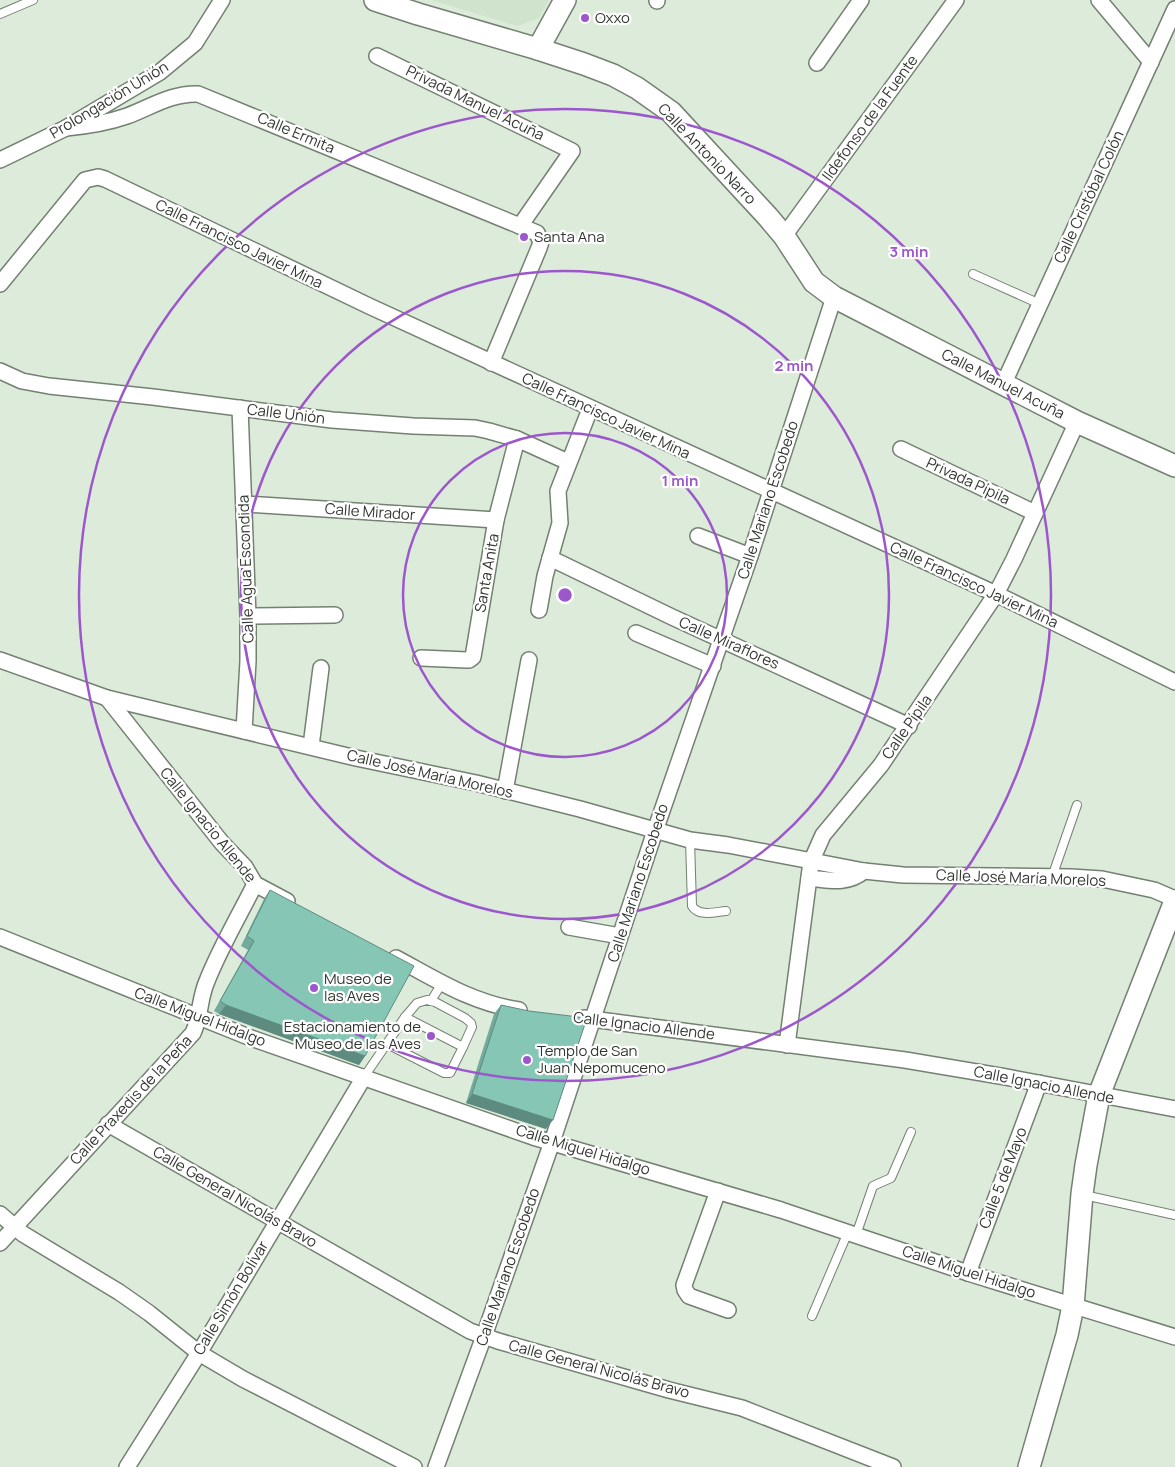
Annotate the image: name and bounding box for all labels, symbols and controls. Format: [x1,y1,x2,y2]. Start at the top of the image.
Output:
place label: Oxxo [595,7,630,28]
marker: Oxxo [579,12,591,24]
street label: Ildefonso de la Fuente [817,50,923,185]
street label: Prolongación Unión [46,56,172,143]
street label: Privada Manuel Acuña [402,60,548,145]
street label: Calle Antonio Narro [654,98,761,209]
street label: Calle Ermita [254,107,338,158]
street label: Calle Cristóbal Colón [1048,127,1129,267]
street label: Calle Francisco Javier Mina [152,194,326,293]
place label: Santa Ana [534,226,605,247]
marker: Santa Ana [518,231,530,243]
text: 3 min [890,241,928,262]
street label: Calle Manuel Acuña [938,343,1069,424]
text: 2 min [774,355,814,376]
street label: Calle Francisco Javier Mina [519,367,694,464]
street label: Calle Unión [246,398,326,429]
street label: Calle Mariano Escobedo [732,418,803,582]
street label: Privada Pípila [923,452,1014,509]
text: 1 min [662,470,698,491]
street label: Calle Agua Escondida [232,495,259,643]
street label: Calle Mirador [324,498,417,525]
street label: Santa Anita [469,532,504,614]
street label: Calle Francisco Javier Mina [887,536,1062,633]
centre of rings [556,586,574,604]
street label: Calle Miraflores [676,611,783,674]
street label: Calle Pípila [877,690,937,763]
street label: Calle José María Morelos [345,744,515,803]
street label: Calle Ignacio Allende [155,763,262,887]
street label: Calle Mariano Escobedo [602,801,673,965]
street label: Calle José María Morelos [936,864,1107,891]
place label: Museo de las Aves [324,968,392,1006]
street label: Calle Miguel Hidalgo [131,982,269,1051]
marker: Museo de las Aves [308,982,320,994]
street label: Calle Ignacio Allende [572,1006,716,1045]
place label: Estacionamiento de Museo de las Aves [284,1016,421,1054]
street label: Calle Praxedis de la Peña [65,1030,196,1169]
marker: Estacionamiento de Museo de las Aves [425,1030,437,1042]
place label: Templo de San Juan Nepomuceno [537,1040,666,1078]
marker: Templo de San Juan Nepomuceno [521,1054,533,1066]
street label: Calle Ignacio Allende [972,1061,1116,1108]
street label: Calle Miguel Hidalgo [513,1119,653,1180]
street label: Calle 5 de Mayo [974,1124,1032,1232]
street label: Calle General Nicolás Bravo [149,1141,321,1252]
street label: Calle Mariano Escobedo [471,1185,544,1349]
street label: Calle Simón Bolívar [188,1236,273,1359]
street label: Calle Miguel Hidalgo [900,1240,1039,1303]
street label: Calle General Nicolás Bravo [506,1334,692,1403]

